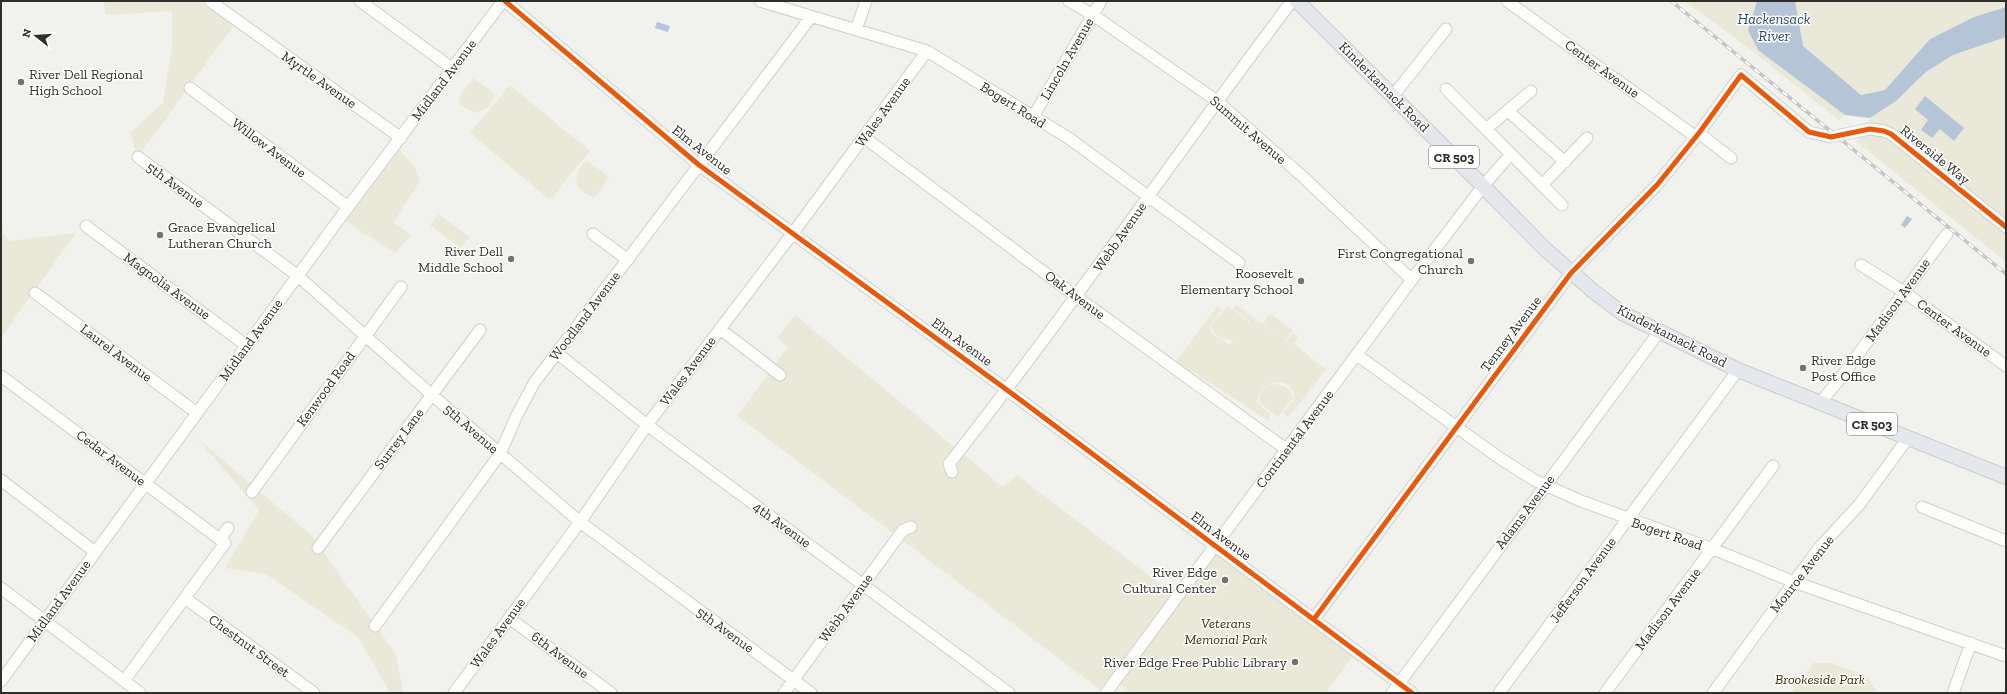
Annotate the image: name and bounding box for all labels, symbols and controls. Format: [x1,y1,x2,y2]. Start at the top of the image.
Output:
water label: Hackensack River [1738,10,1811,45]
street label: Lincoln Avenue [1037,15,1098,103]
north arrow [16,16,56,56]
text: N [19,27,35,39]
street label: Midland Avenue [408,36,480,124]
street label: Center Avenue [1561,36,1643,102]
street label: Kinderkamack Road [1335,38,1433,136]
street label: Myrtle Avenue [278,48,360,112]
place label: River Dell Regional High School [29,66,143,99]
street label: Wales Avenue [852,73,914,150]
marker: River Dell Regional High School [16,77,26,87]
street label: Bogert Road [977,78,1049,132]
street label: Summit Avenue [1206,92,1290,168]
street label: Willow Avenue [228,115,310,182]
street label: Elm Avenue [669,121,736,179]
street label: Riverside Way [1897,122,1974,189]
road number: CR 503 [1429,146,1479,168]
street label: 5th Avenue [143,158,208,212]
street label: Webb Avenue [1090,199,1150,275]
place label: Grace Evangelical Lutheran Church [168,219,276,252]
marker: Grace Evangelical Lutheran Church [155,230,165,240]
place label: River Dell Middle School [418,243,503,276]
place label: First Congregational Church [1337,245,1463,278]
street label: Magnolia Avenue [120,249,214,323]
marker: River Dell Middle School [506,254,516,264]
street label: Madison Avenue [1862,255,1934,345]
marker: First Congregational Church [1466,256,1476,266]
place label: Roosevelt Elementary School [1180,265,1294,298]
street label: Oak Avenue [1041,267,1109,323]
street label: Woodland Avenue [546,268,624,364]
marker: Roosevelt Elementary School [1296,276,1306,286]
street label: Tenney Avenue [1477,292,1545,375]
street label: Midland Avenue [216,295,287,384]
street label: Center Avenue [1913,295,1995,361]
street label: Kinderkamack Road [1614,301,1730,371]
street label: Elm Avenue [928,314,996,370]
street label: Laurel Avenue [77,320,156,386]
street label: Wales Avenue [656,333,720,409]
street label: Kenwood Road [293,348,359,430]
place label: River Edge Post Office [1811,352,1876,385]
marker: River Edge Post Office [1798,363,1808,373]
street label: Continental Avenue [1252,386,1338,492]
street label: 5th Avenue [440,401,502,458]
street label: Surrey Lane [370,405,428,473]
road number: CR 503 [1847,413,1897,435]
street label: Cedar Avenue [73,426,150,490]
street label: Adams Avenue [1492,471,1559,553]
street label: 4th Avenue [750,498,815,552]
street label: Elm Avenue [1187,508,1255,564]
street label: Bogert Road [1629,514,1705,554]
street label: Monroe Avenue [1766,531,1838,616]
street label: Jefferson Avenue [1546,533,1620,626]
street label: Midland Avenue [24,556,95,645]
place label: River Edge Cultural Center [1122,564,1217,597]
street label: Madison Avenue [1631,564,1705,654]
street label: Webb Avenue [815,570,877,646]
marker: River Edge Cultural Center [1220,575,1230,585]
street label: Wales Avenue [467,594,529,671]
street label: 5th Avenue [693,603,758,657]
street label: Chestnut Street [205,611,293,682]
park label: Veterans Memorial Park [1184,615,1268,648]
street label: 6th Avenue [528,628,592,682]
place label: River Edge Free Public Library [1104,654,1288,671]
marker: River Edge Free Public Library [1290,657,1300,667]
park label: Brookeside Park [1775,671,1865,688]

